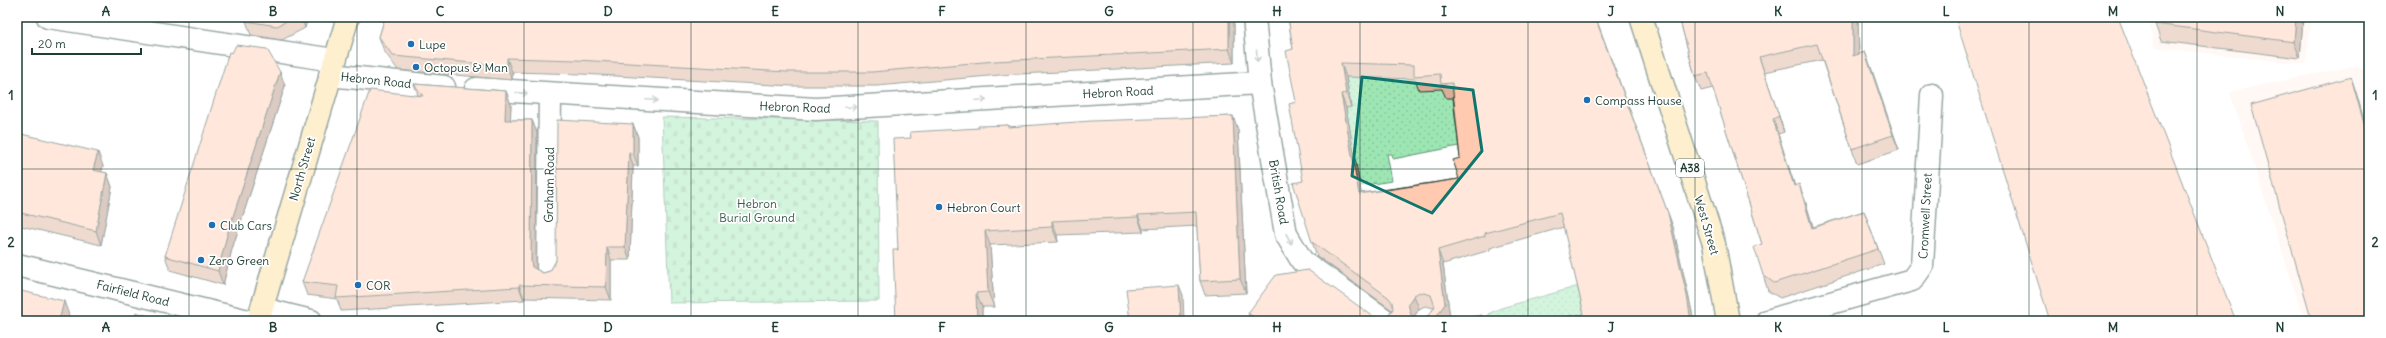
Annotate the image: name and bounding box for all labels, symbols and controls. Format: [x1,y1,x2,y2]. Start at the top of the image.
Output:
text: A [102,3,111,20]
text: B [269,3,278,20]
text: C [436,3,445,20]
text: D [603,3,613,20]
text: E [771,3,779,20]
text: F [938,3,946,20]
text: G [1104,3,1114,20]
text: H [1272,3,1282,20]
text: I [1441,3,1447,20]
text: J [1608,3,1615,20]
text: K [1774,3,1783,20]
text: L [1942,3,1950,20]
text: M [2108,3,2118,20]
text: N [2276,3,2284,20]
scale bar [32,30,141,56]
text: 20 m [38,36,66,51]
place label: Lupe [419,37,446,52]
marker: Lupe [406,39,416,49]
one-way arrow [1254,49,1261,62]
place label: Octopus & Man [424,60,508,75]
marker: Octopus & Man [411,62,421,72]
street label: Hebron Road [340,69,412,91]
street label: Hebron Road [1082,83,1154,101]
text: 1 [8,87,14,104]
text: 1 [2372,87,2378,104]
one-way arrow [515,89,528,96]
place label: Compass House [1595,93,1682,108]
marker: Compass House [1582,95,1592,105]
one-way arrow [974,96,987,103]
one-way arrow [645,97,658,104]
street label: Hebron Road [759,98,831,116]
one-way arrow [844,104,857,111]
street label: North Street [286,135,318,203]
street label: Graham Road [541,147,557,223]
street label: British Road [1266,158,1292,226]
road number: A38 [1676,159,1704,177]
street label: Cromwell Street [1915,173,1935,259]
street label: West Street [1691,193,1723,257]
park label: Hebron Burial Ground [719,196,795,225]
place label: Hebron Court [947,200,1020,215]
marker: Hebron Court [934,202,944,212]
place label: Club Cars [220,218,272,233]
marker: Club Cars [207,220,217,230]
one-way arrow [1286,233,1293,245]
text: 2 [7,234,15,251]
text: 2 [2371,234,2379,251]
place label: Zero Green [209,253,269,268]
marker: Zero Green [196,255,206,265]
street label: Fairfield Road [95,277,171,309]
place label: COR [366,278,391,293]
marker: COR [353,280,363,290]
text: A [102,319,111,336]
text: B [269,319,278,336]
text: C [436,319,445,336]
text: D [603,319,613,336]
text: E [771,319,779,336]
text: F [938,319,946,336]
text: G [1104,319,1114,336]
text: H [1272,319,1282,336]
text: I [1441,319,1447,336]
text: J [1608,319,1615,336]
text: K [1774,319,1783,336]
text: L [1942,319,1950,336]
text: M [2108,319,2118,336]
text: N [2276,319,2284,336]

